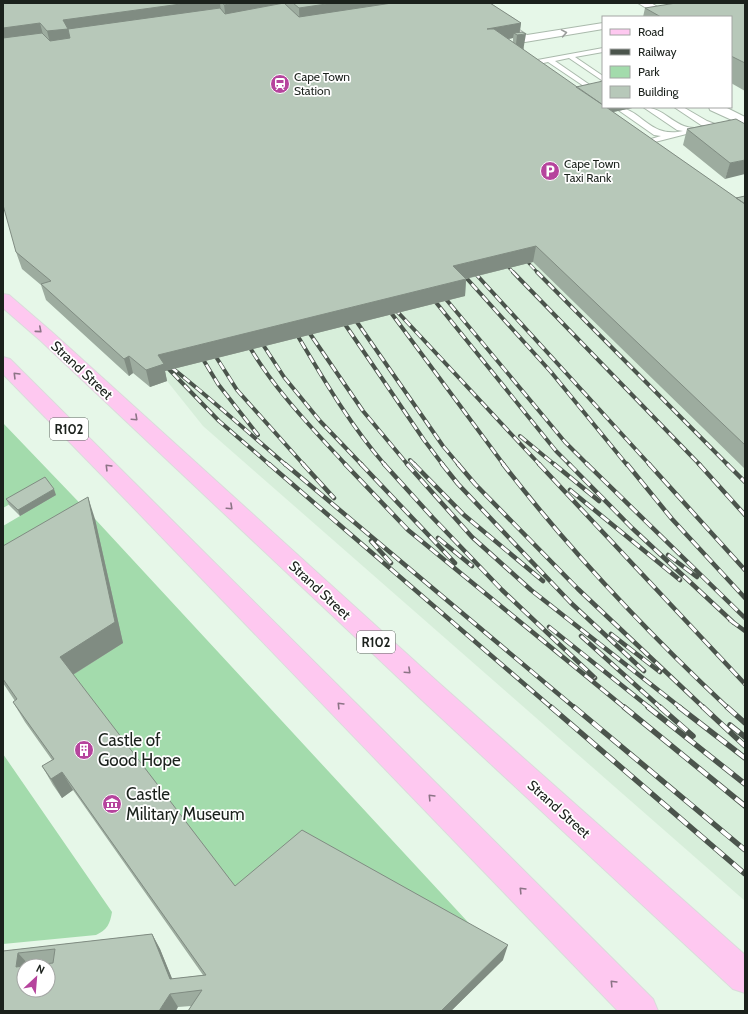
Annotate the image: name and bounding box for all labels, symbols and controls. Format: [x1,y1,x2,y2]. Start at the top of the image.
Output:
legend [602,16,732,108]
text: Road [638,24,664,39]
one-way arrow [561,29,567,38]
text: Railway [638,44,676,59]
text: Park [638,64,660,79]
place label: Cape Town Station [294,69,350,98]
station icon: Cape Town Station [269,73,291,95]
text: Building [638,84,680,99]
place label: Cape Town Taxi Rank [564,156,620,185]
parking icon: Cape Town Taxi Rank [539,160,561,182]
one-way arrow [34,326,42,333]
street label: Strand Street [47,337,117,404]
one-way arrow [13,373,21,380]
one-way arrow [130,414,138,421]
road number: R102 [50,418,88,440]
one-way arrow [105,464,113,472]
one-way arrow [225,502,233,509]
street label: Strand Street [285,557,355,624]
road number: R102 [357,631,395,653]
one-way arrow [403,666,411,674]
one-way arrow [338,702,345,710]
place label: Castle of Good Hope [98,730,181,770]
building icon: Castle of Good Hope [73,739,95,761]
street label: Strand Street [524,776,594,842]
place label: Castle Military Museum [126,784,245,824]
museum icon: Castle Military Museum [101,793,123,815]
one-way arrow [429,794,436,802]
one-way arrow [519,887,527,895]
north arrow [16,958,56,998]
text: N [34,961,47,977]
one-way arrow [610,980,618,988]

